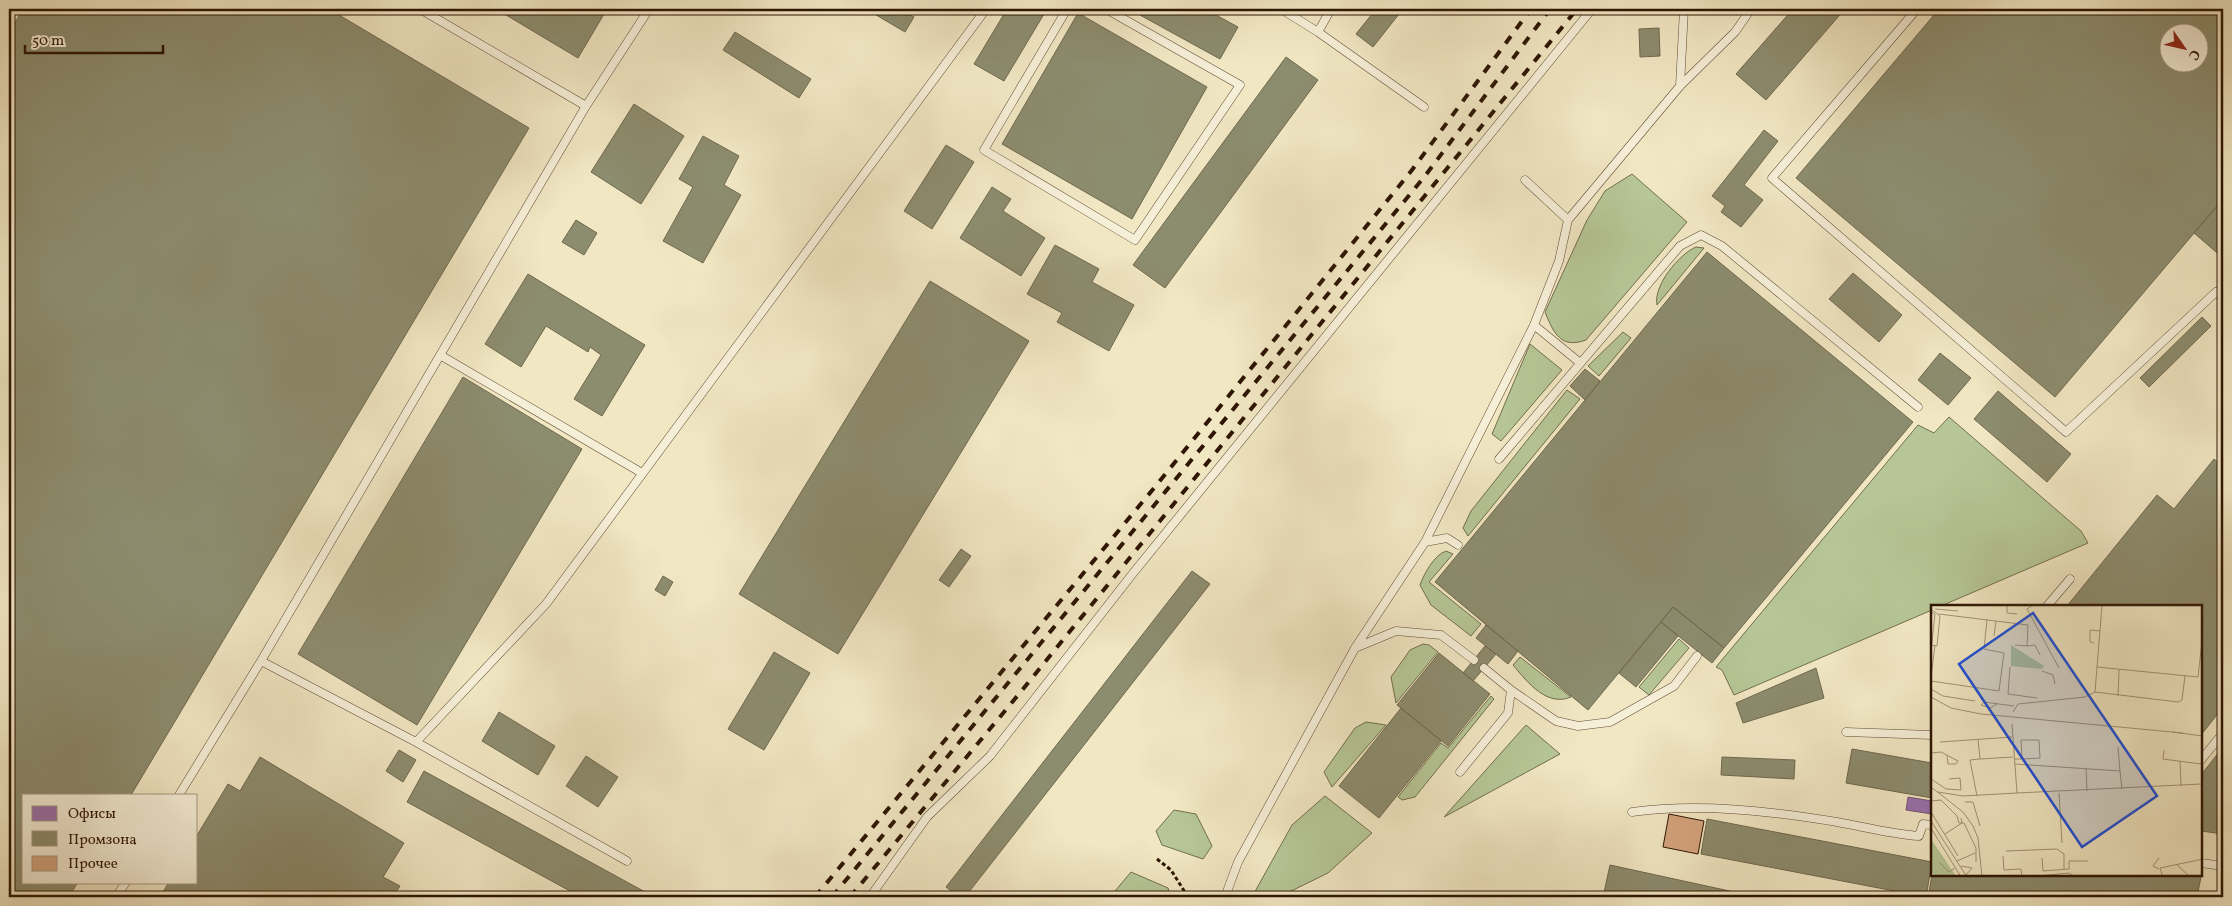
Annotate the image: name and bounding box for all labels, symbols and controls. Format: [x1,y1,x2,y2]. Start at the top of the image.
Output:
scale bar [25,22,162,54]
north arrow [2160,22,2210,72]
text: 50 m [32,31,64,52]
text: С [2183,45,2204,63]
inset map [1931,605,2202,876]
legend [22,794,198,884]
text: Офисы [68,804,116,825]
text: Промзона [68,830,137,851]
text: Прочее [68,854,118,875]

